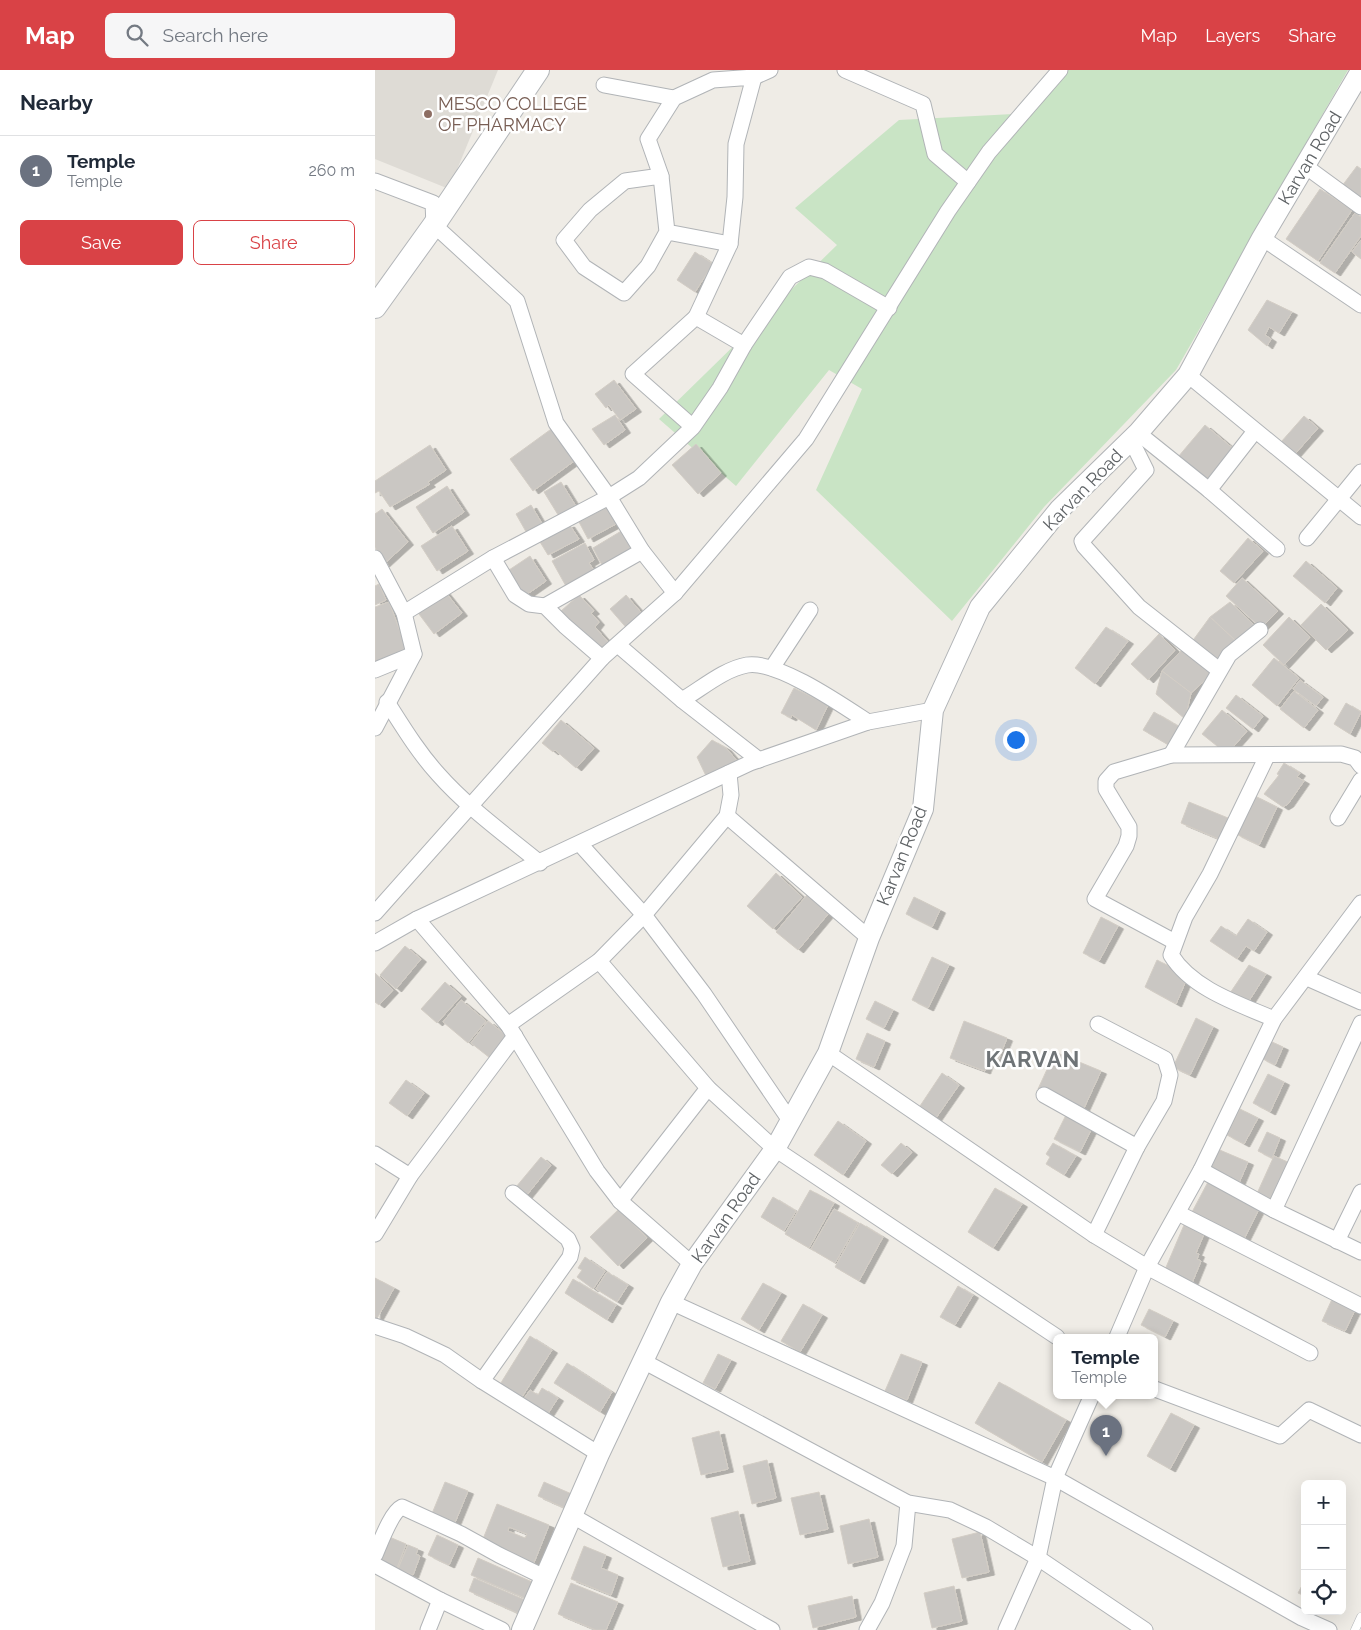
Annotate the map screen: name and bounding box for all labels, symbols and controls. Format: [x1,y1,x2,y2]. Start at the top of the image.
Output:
search box [105,13,455,58]
text: Map [25,21,75,50]
icon: search [123,21,151,49]
text: Search here [163,24,268,46]
text: Map [1141,25,1177,46]
text: Layers [1205,25,1260,46]
text: Share [1288,25,1336,46]
text: Nearby [20,90,93,115]
place label: MESCO COLLEGE OF PHARMACY [438,93,587,135]
street label: Karvan Road [1273,107,1346,208]
marker: MESCO COLLEGE OF PHARMACY [422,108,434,120]
text: Temple [67,150,135,172]
text: 1 [32,161,40,180]
text: 260 m [308,161,355,180]
text: Temple [67,172,123,191]
button: Save [20,220,183,265]
button: Share [193,220,355,265]
street label: Karvan Road [1039,445,1127,535]
your location [1003,727,1029,753]
street label: Karvan Road [872,803,931,908]
district label: KARVAN [986,1046,1080,1072]
street label: Karvan Road [687,1169,764,1267]
popup [1053,1334,1158,1399]
text: Temple [1071,1346,1140,1368]
text: Temple [1071,1368,1127,1387]
pin: 1 [1090,1415,1122,1456]
map controls [1301,1480,1346,1615]
button: + [1301,1480,1346,1525]
button: − [1301,1525,1346,1570]
button: locate [1301,1570,1346,1615]

